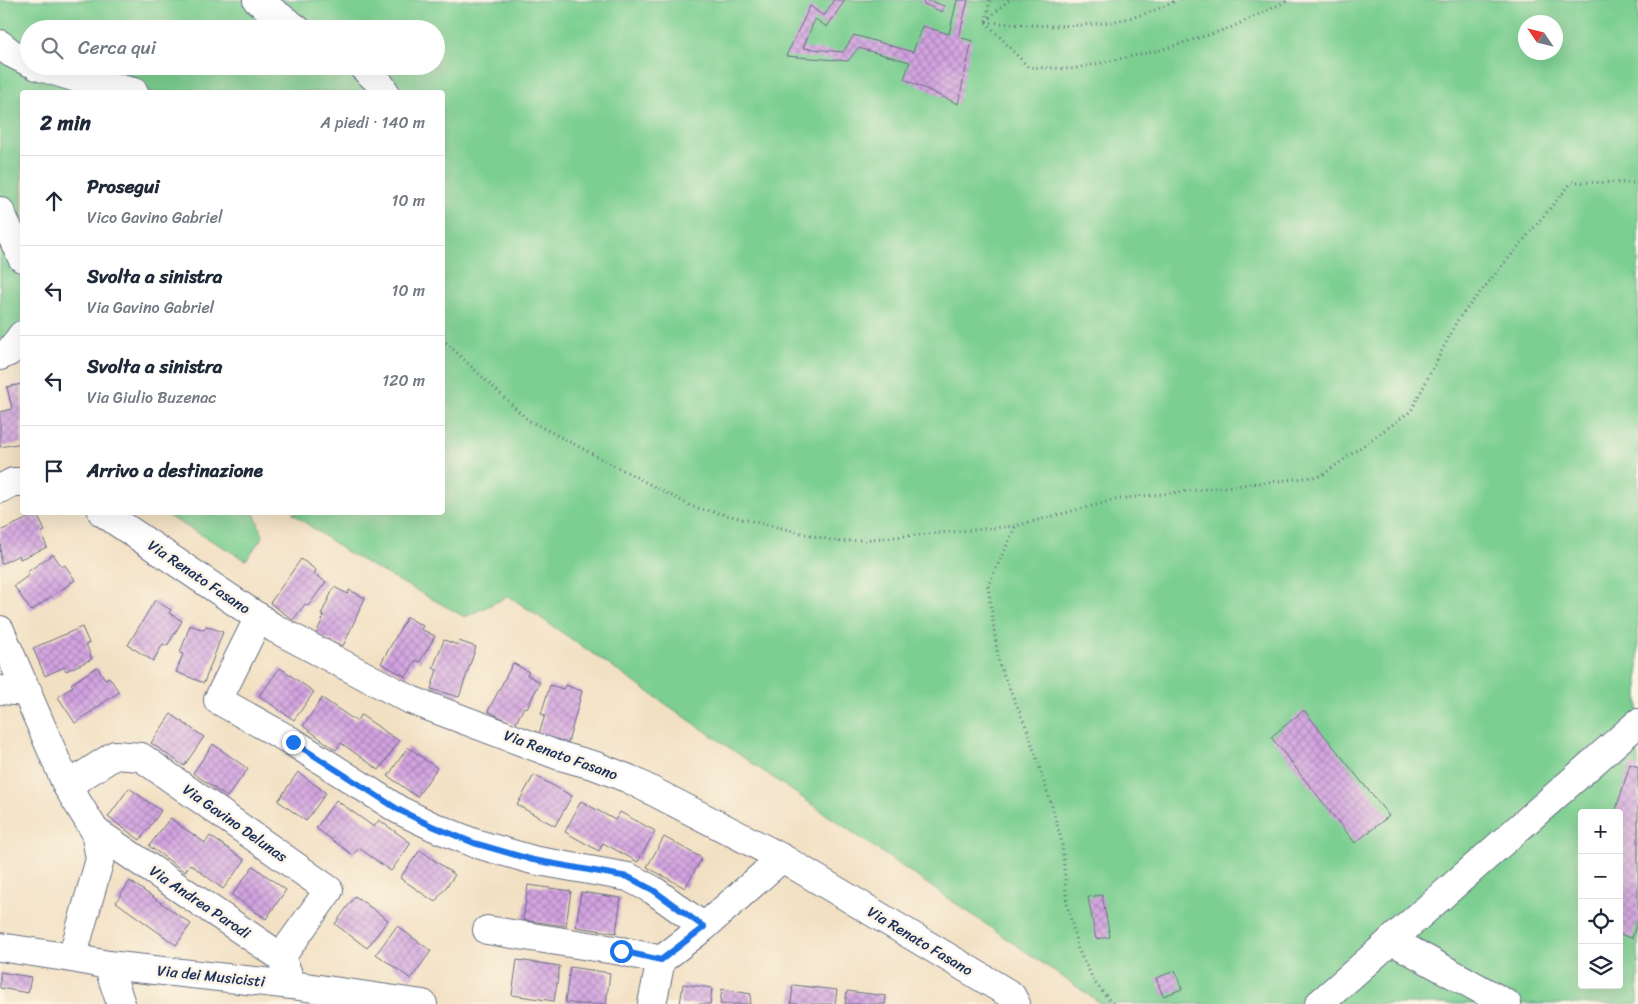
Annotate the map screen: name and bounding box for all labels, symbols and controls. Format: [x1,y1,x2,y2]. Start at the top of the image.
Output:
north arrow [1518,15,1563,60]
search box [20,20,445,75]
text: Cerca qui [78,31,156,64]
icon: search [38,34,66,62]
text: 2 min [40,104,91,142]
text: A piedi · 140 m [320,108,425,137]
text: Prosegui [87,170,160,203]
text: 10 m [392,186,425,215]
icon: ahead [40,187,68,215]
text: Vico Gavino Gabriel [87,203,223,232]
text: Svolta a sinistra [87,260,222,293]
text: 10 m [392,276,425,305]
icon: left [40,277,68,305]
text: Via Gavino Gabriel [87,293,214,322]
text: Svolta a sinistra [87,350,222,383]
text: 120 m [382,366,425,395]
icon: left [40,367,68,395]
text: Via Giulio Buzenac [87,383,216,412]
text: Arrivo a destinazione [87,454,263,487]
icon: arrive [40,457,68,485]
street label: Via Renato Fasano [142,533,256,621]
street label: Via Renato Fasano [500,722,622,788]
route end [282,731,305,754]
street label: Via Gavino Delunas [177,777,293,869]
map controls [1578,809,1623,989]
button: + [1578,809,1623,854]
button: − [1578,854,1623,899]
street label: Via Andrea Parodi [144,858,257,946]
street label: Via Renato Fasano [862,899,978,983]
button: locate [1578,899,1623,944]
route start [610,940,633,963]
button: layers [1578,944,1623,989]
street label: Via dei Musicisti [156,957,267,995]

